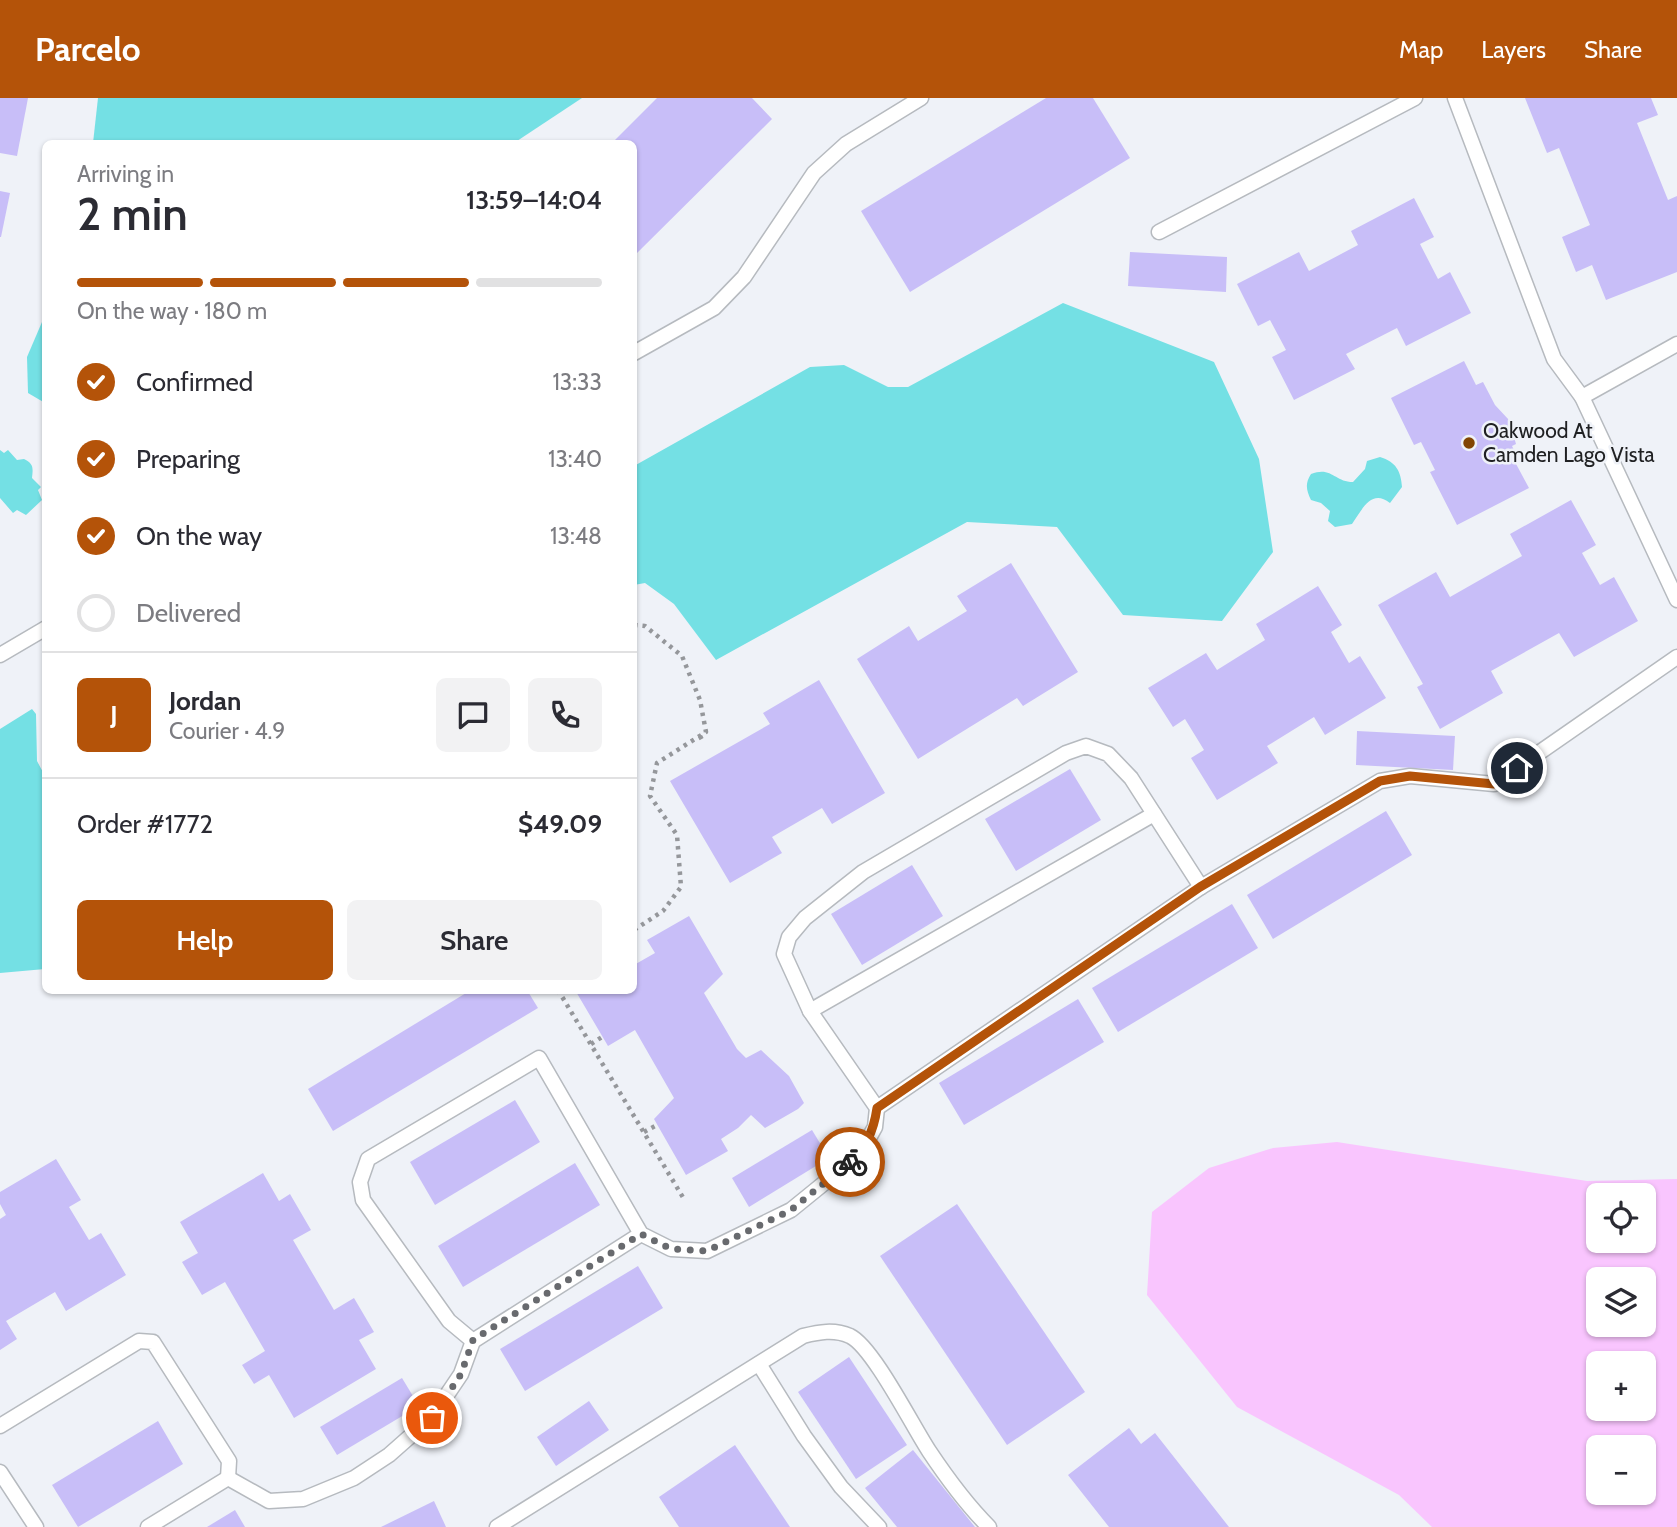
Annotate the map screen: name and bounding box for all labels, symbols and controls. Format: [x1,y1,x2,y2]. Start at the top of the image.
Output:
text: Parcelo [35,29,140,69]
text: Map [1399,35,1443,64]
text: Layers [1481,35,1546,64]
text: Share [1584,35,1642,64]
text: Arriving in [77,160,174,188]
text: 13:59–14:04 [466,184,602,216]
text: 2 min [77,186,188,242]
text: On the way · 180 m [77,297,267,325]
icon: check [77,363,115,401]
text: Confirmed [136,366,253,398]
text: 13:33 [552,368,602,396]
place label: Oakwood At Camden Lago Vista [1483,418,1655,467]
marker: Oakwood At Camden Lago Vista [1461,435,1477,451]
icon: check [77,440,115,478]
text: Preparing [136,443,240,475]
text: 13:40 [548,445,602,473]
icon: check [77,517,115,555]
text: On the way [136,520,262,552]
text: 13:48 [550,522,602,550]
text: Delivered [136,597,241,629]
button: chat [436,678,510,752]
button: phone [528,678,602,752]
text: Jordan [169,685,241,717]
text: J [110,699,118,731]
text: Courier · 4.9 [169,717,285,745]
pin [1487,738,1547,798]
icon: home [1498,749,1536,787]
text: Order #1772 [77,808,213,840]
text: $49.09 [518,808,602,840]
button: Help [77,900,333,980]
button: Share [347,900,602,980]
courier [815,1127,885,1197]
icon: bike [831,1143,869,1181]
map controls [1586,1183,1656,1505]
button: locate [1586,1183,1656,1253]
button: layers [1586,1267,1656,1337]
button: + [1586,1351,1656,1421]
pin [402,1388,462,1448]
icon: bag [413,1399,451,1437]
button: − [1586,1435,1656,1505]

